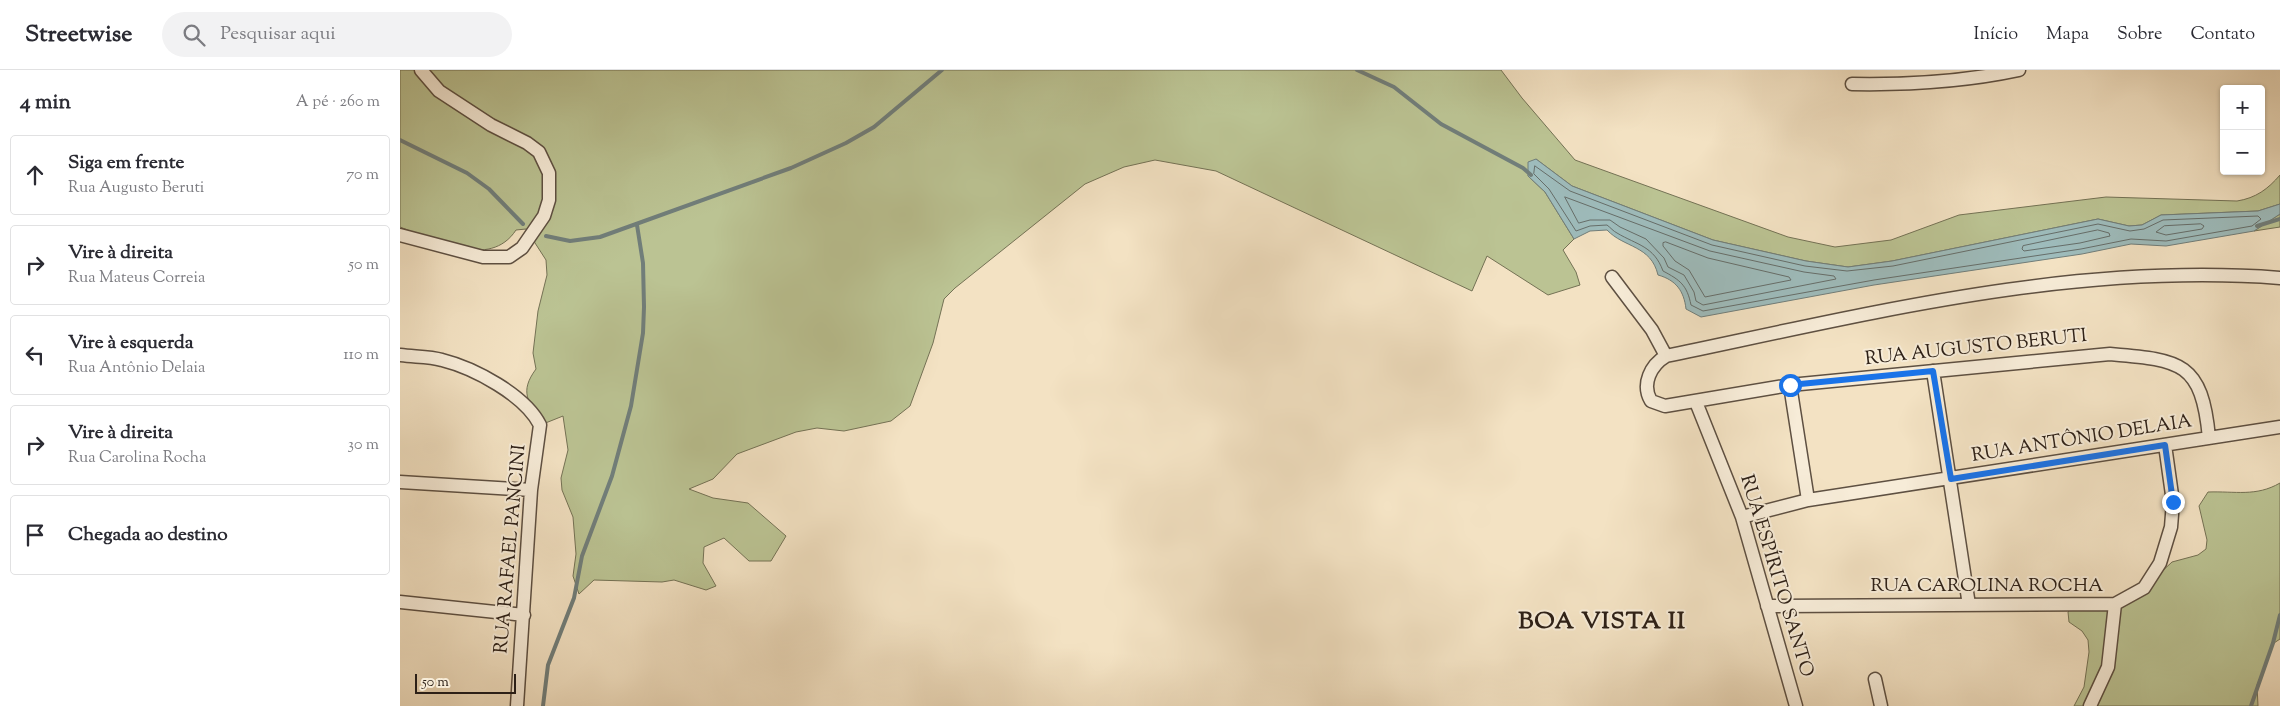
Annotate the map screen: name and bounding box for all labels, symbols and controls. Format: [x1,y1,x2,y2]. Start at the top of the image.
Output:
search box [162,12,512,57]
text: Streetwise [25,18,132,52]
icon: search [180,21,208,49]
text: Pesquisar aqui [220,21,336,48]
text: Início [1973,22,2018,48]
text: Mapa [2046,22,2089,48]
text: Sobre [2117,22,2162,48]
text: Contato [2190,22,2255,48]
map controls [2220,85,2265,175]
button: + [2220,85,2265,130]
text: 4 min [20,88,71,118]
text: A pé · 260 m [296,91,380,114]
button: − [2220,130,2265,175]
text: Siga em frente [68,150,184,177]
icon: ahead [21,161,49,189]
text: 70 m [346,164,379,187]
text: Rua Augusto Beruti [68,177,204,200]
text: Vire à direita [68,240,173,267]
icon: right [21,251,49,279]
text: 50 m [348,254,379,277]
text: Rua Mateus Correia [68,267,205,290]
street label: RUA AUGUSTO BERUTI [1864,323,2088,373]
text: Vire à esquerda [68,330,194,357]
icon: left [21,341,49,369]
text: 110 m [343,344,379,367]
text: Rua Antônio Delaia [68,357,205,380]
route start [1779,374,1802,397]
street label: RUA ANTÔNIO DELAIA [1970,408,2195,470]
text: Vire à direita [68,420,173,447]
icon: right [21,431,49,459]
text: 30 m [348,434,379,457]
street label: RUA RAFAEL PANCINI [488,443,534,655]
text: Rua Carolina Rocha [68,447,206,470]
street label: RUA ESPÍRITO SANTO [1732,471,1820,681]
route end [2162,491,2185,514]
icon: arrive [21,521,49,549]
text: Chegada ao destino [68,522,228,549]
street label: RUA CAROLINA ROCHA [1871,573,2104,600]
district label: BOA VISTA II [1518,605,1686,639]
scale bar [415,671,516,694]
text: 50 m [422,673,449,693]

